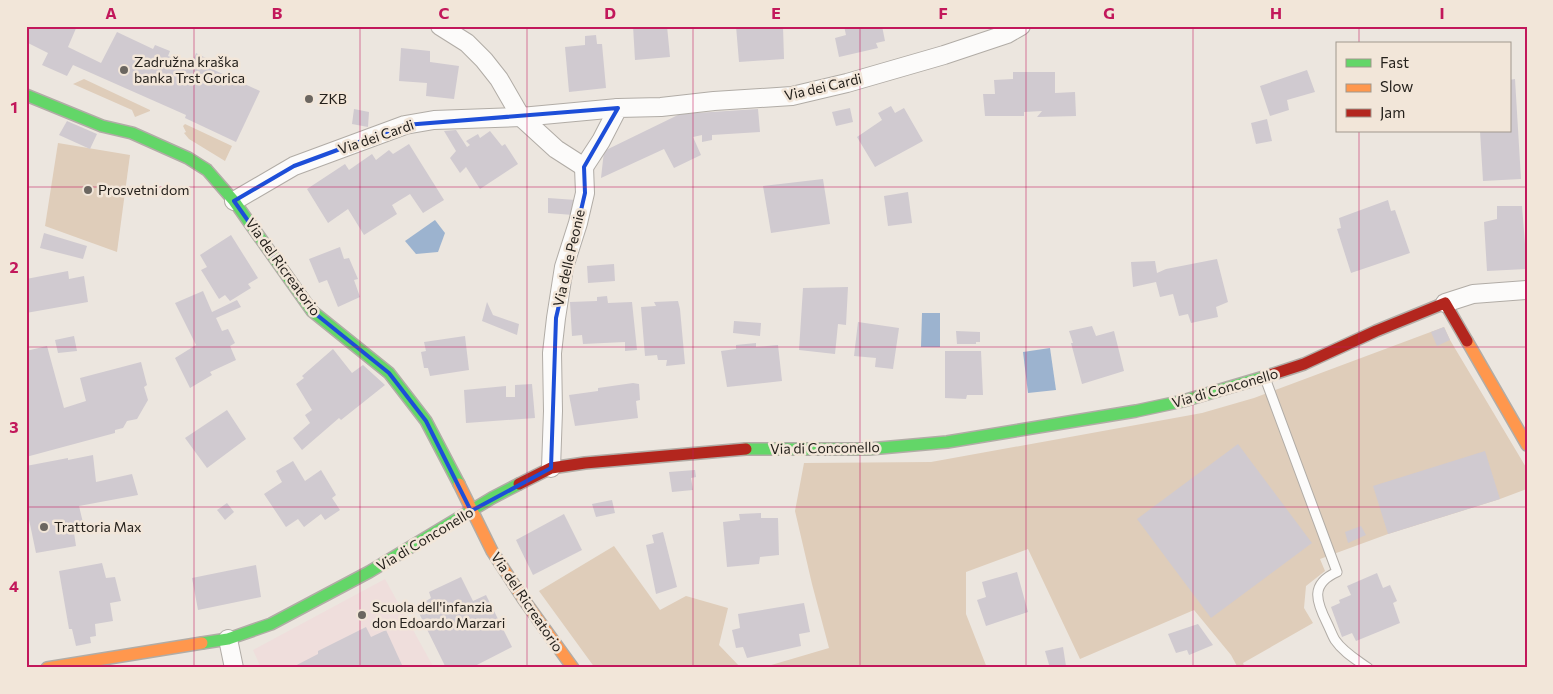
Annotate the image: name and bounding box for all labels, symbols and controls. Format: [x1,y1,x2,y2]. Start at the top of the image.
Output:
text: A [105,3,117,22]
text: B [272,3,283,22]
text: C [439,3,450,22]
text: D [604,3,616,22]
text: E [771,3,781,22]
text: F [938,3,948,22]
text: G [1103,3,1115,22]
text: H [1270,3,1282,22]
text: I [1439,3,1445,22]
legend [1336,42,1510,132]
place label: Zadružna kraška banka Trst Gorica [134,53,245,86]
text: Fast [1380,53,1409,71]
marker: Zadružna kraška banka Trst Gorica [118,64,130,76]
street label: Via dei Cardi [783,69,863,104]
text: Slow [1380,77,1413,95]
place label: ZKB [319,90,347,107]
marker: ZKB [303,93,315,105]
text: 1 [10,97,18,116]
text: Jam [1380,103,1405,121]
street label: Via dei Cardi [336,116,416,157]
place label: Prosvetni dom [98,181,190,198]
marker: Prosvetni dom [82,184,94,196]
street label: Via delle Peonie [549,208,588,308]
street label: Via del Ricreatorio [242,215,325,319]
text: 2 [9,257,19,276]
street label: Via di Conconello [1170,364,1280,411]
text: 3 [9,417,19,436]
street label: Via di Conconello [770,438,880,457]
street label: Via di Conconello [373,503,476,574]
place label: Trattoria Max [54,518,142,535]
marker: Trattoria Max [38,521,50,533]
street label: Via del Ricreatorio [488,549,567,655]
text: 4 [9,576,19,595]
place label: Scuola dell'infanzia don Edoardo Marzari [372,598,505,631]
marker: Scuola dell'infanzia don Edoardo Marzari [356,609,368,621]

